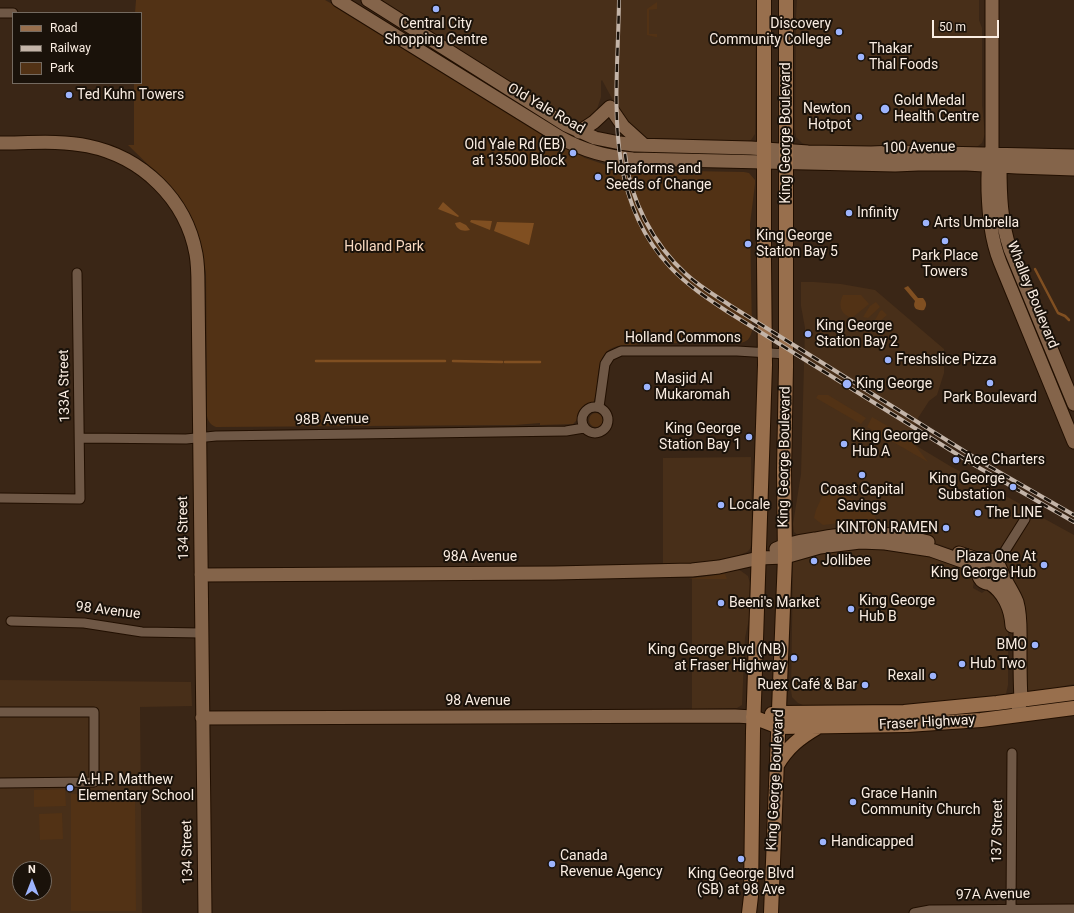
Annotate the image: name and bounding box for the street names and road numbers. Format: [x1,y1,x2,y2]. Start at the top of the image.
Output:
street label: King George Boulevard [778,62,794,204]
street label: Old Yale Road [504,80,588,138]
street label: 100 Avenue [882,139,956,157]
street label: Whalley Boulevard [1003,239,1061,351]
street label: Holland Commons [625,330,741,346]
street label: 133A Street [56,349,74,423]
street label: King George Boulevard [775,386,795,528]
street label: 98B Avenue [295,411,369,429]
street label: 134 Street [175,496,193,560]
street label: 98A Avenue [443,549,517,565]
street label: 98 Avenue [75,599,141,623]
street label: 98 Avenue [446,693,510,709]
street label: King George Boulevard [764,709,788,851]
street label: Fraser Highway [879,712,975,734]
street label: 137 Street [989,799,1007,863]
street label: 134 Street [179,820,197,884]
street label: 97A Avenue [956,886,1030,904]

